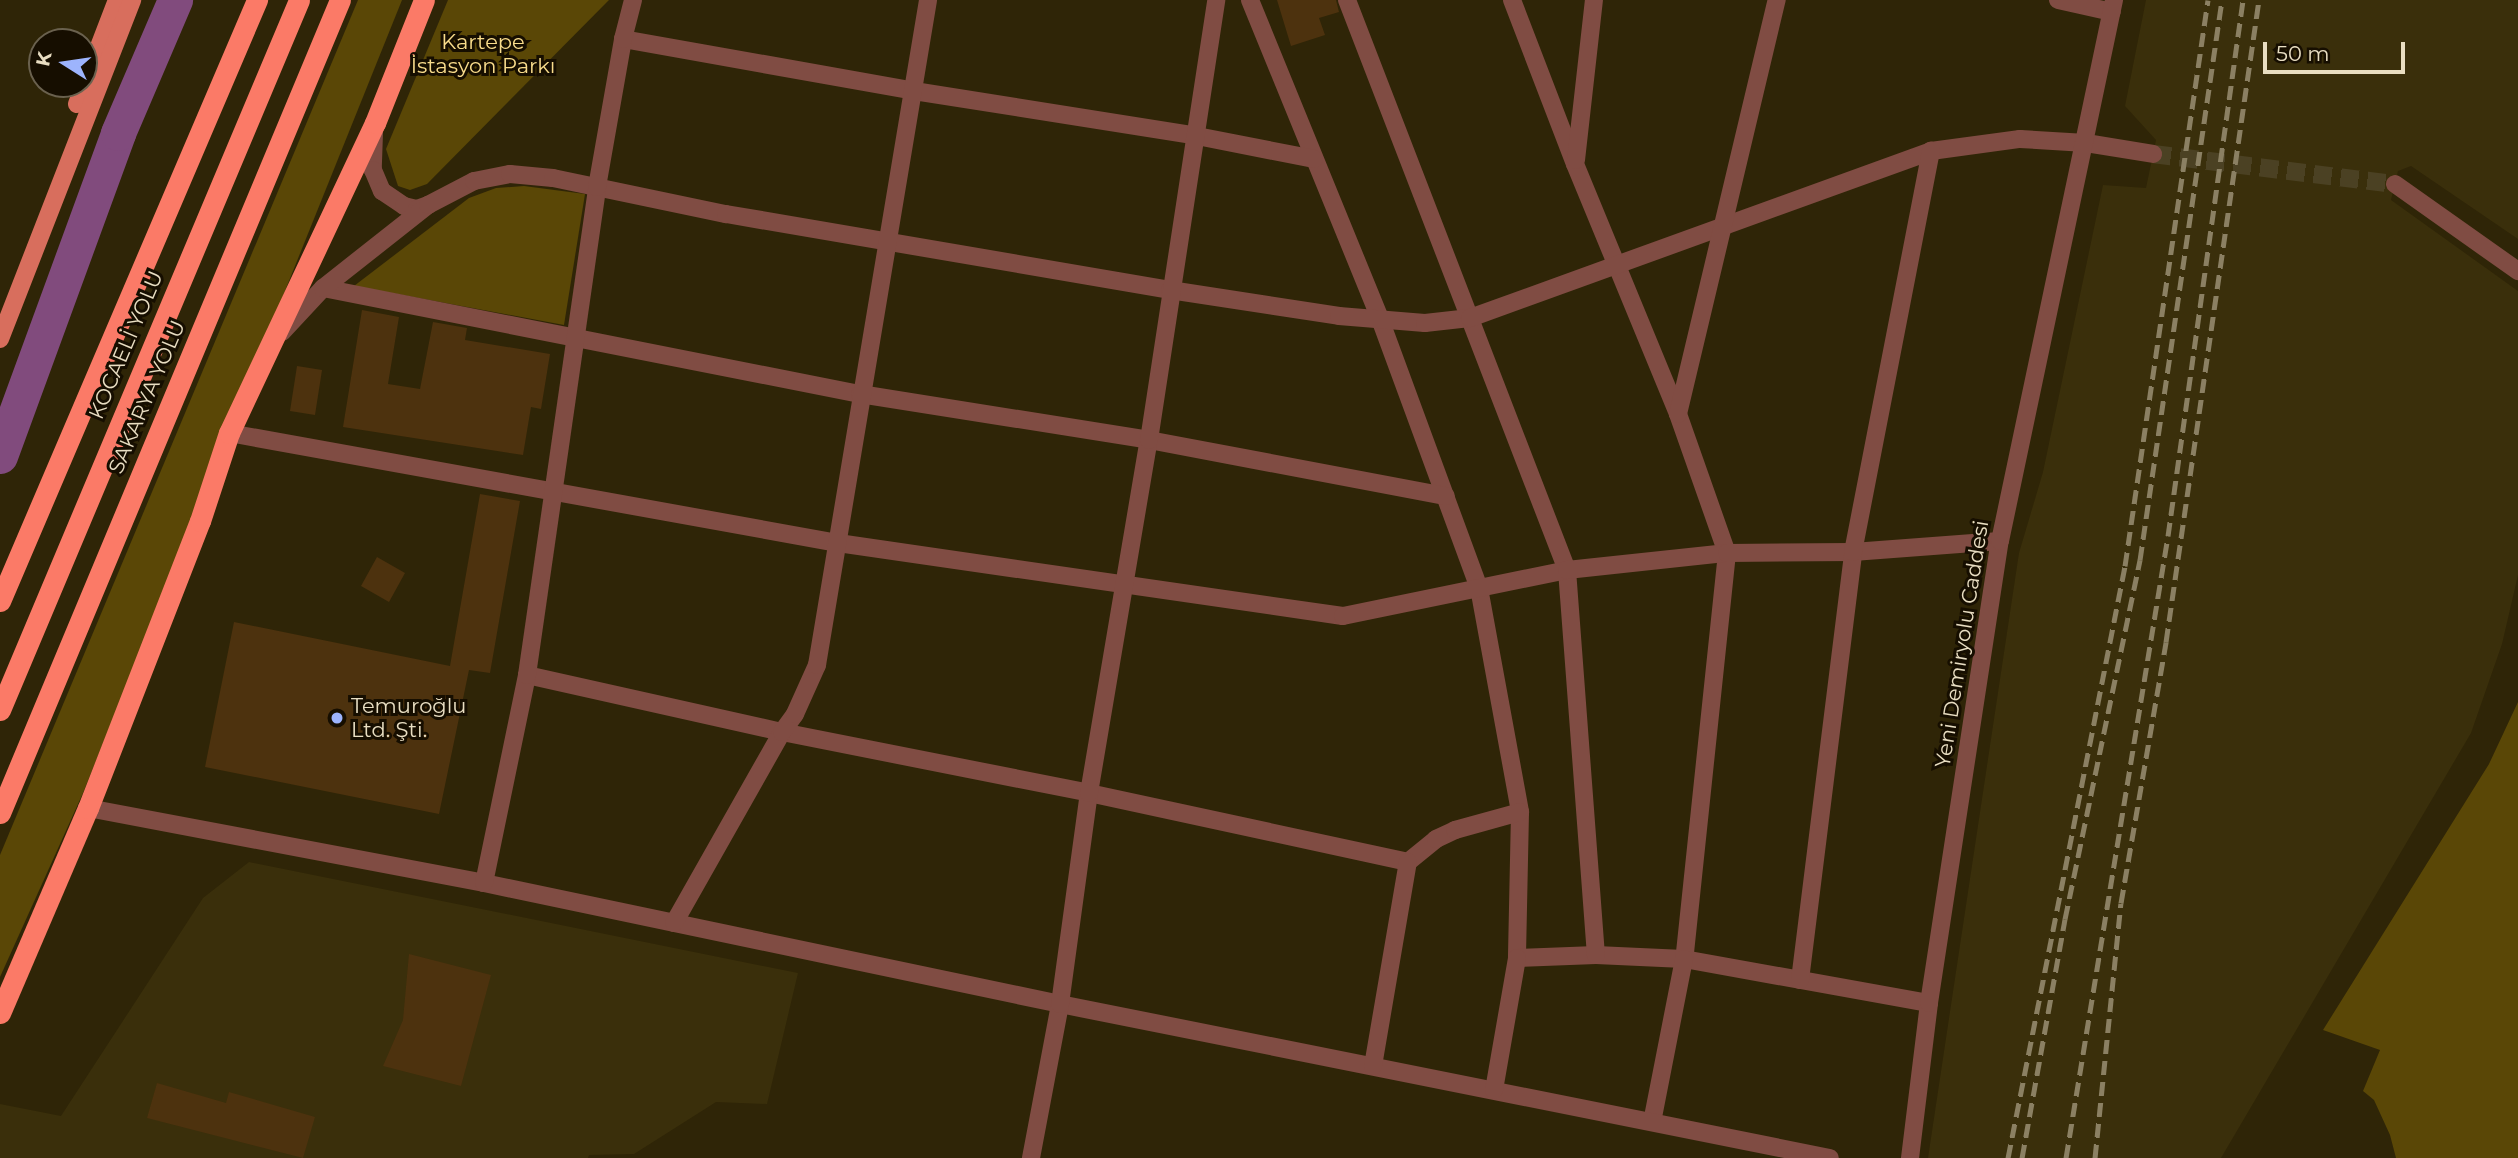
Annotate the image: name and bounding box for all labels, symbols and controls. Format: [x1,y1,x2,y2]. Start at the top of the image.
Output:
north arrow [28,28,98,98]
scale bar [2266,28,2408,72]
park label: Kartepe İstasyon Parkı [411,29,555,79]
text: 50 m [2276,41,2330,66]
text: K [31,50,57,68]
street label: KOCAELİ YOLU [83,267,169,423]
street label: SAKARYA YOLU [103,316,191,478]
street label: Yeni Demiryolu Caddesi [1930,519,1994,769]
place label: Temuroğlu Ltd. Şti. [351,693,466,743]
marker: Temuroğlu Ltd. Şti. [329,710,345,726]

